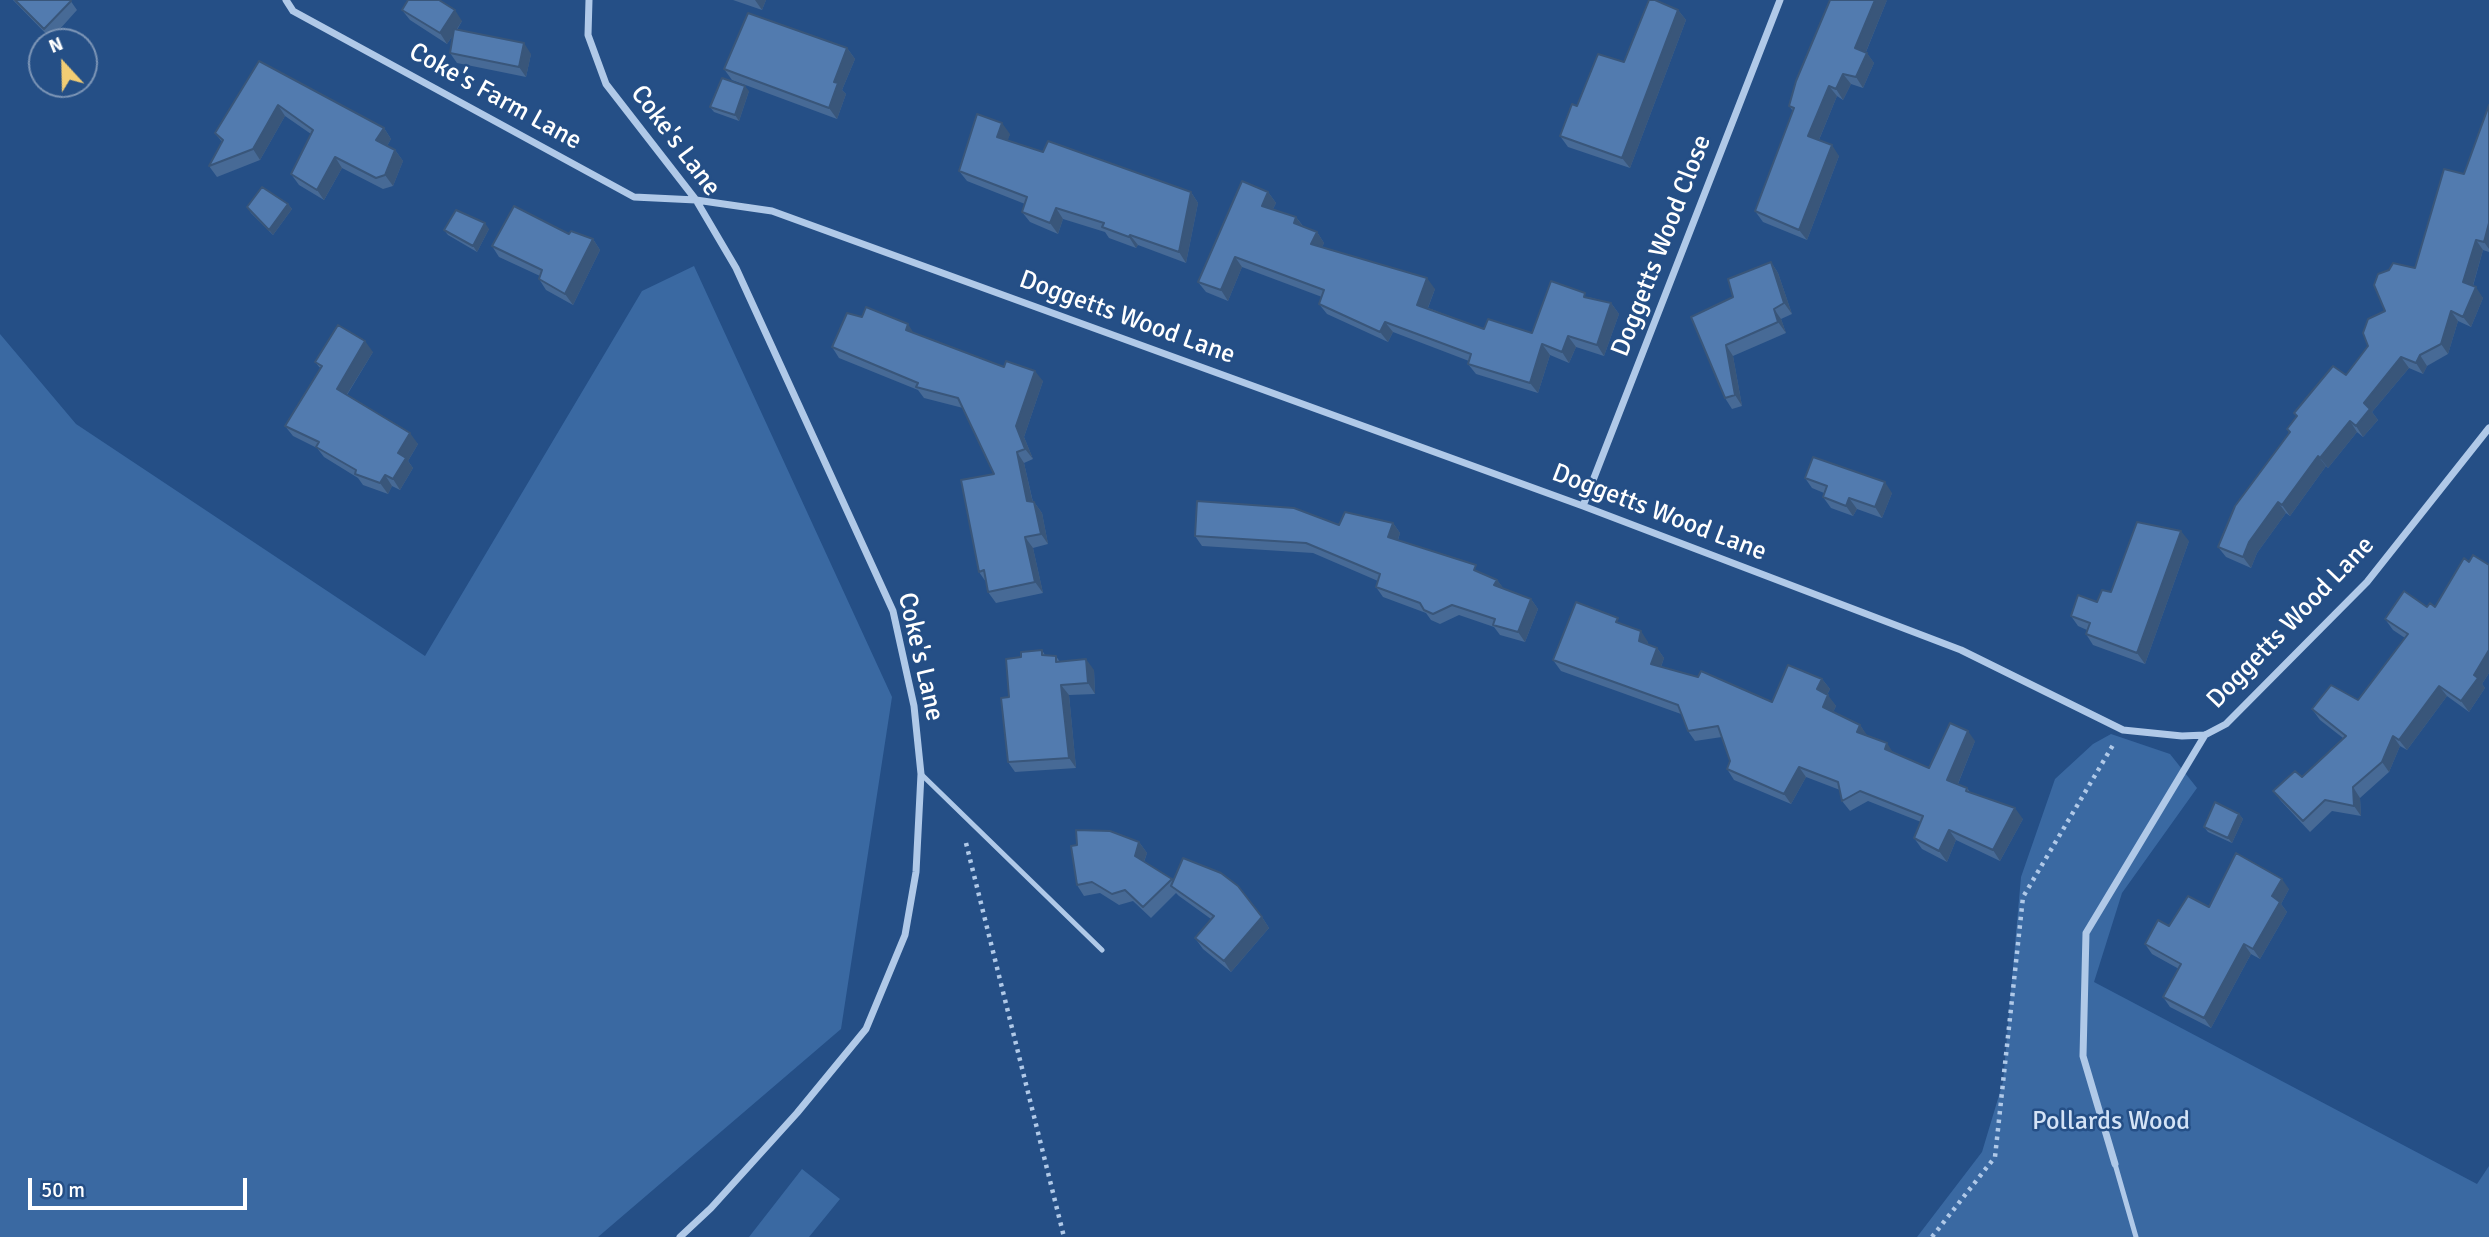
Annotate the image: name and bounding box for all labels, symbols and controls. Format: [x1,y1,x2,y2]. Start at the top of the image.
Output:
north arrow [28,28,98,98]
text: N [45,32,67,59]
street label: Coke's Farm Lane [403,37,587,157]
street label: Coke's Lane [623,79,727,203]
street label: Doggetts Wood Close [1605,131,1719,361]
street label: Doggetts Wood Lane [1015,264,1239,372]
street label: Doggetts Wood Lane [1547,458,1771,568]
street label: Doggetts Wood Lane [2201,530,2381,716]
street label: Coke's Lane [890,590,950,724]
park label: Pollards Wood [2032,1106,2190,1138]
scale bar [32,1164,250,1208]
text: 50 m [41,1177,85,1203]

